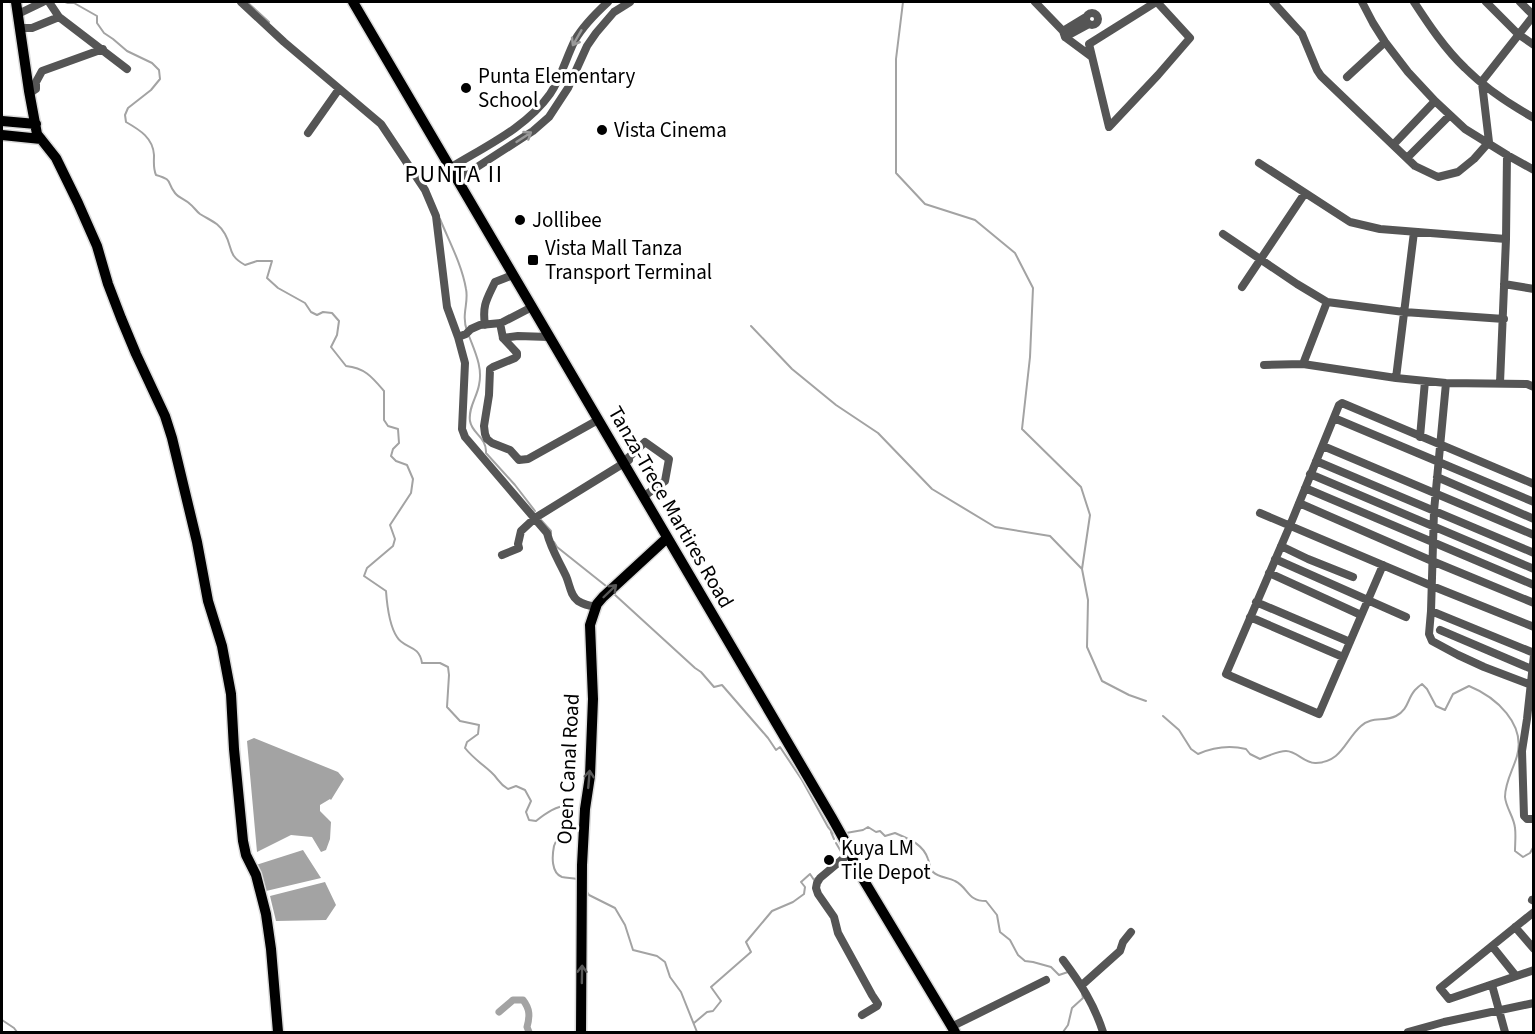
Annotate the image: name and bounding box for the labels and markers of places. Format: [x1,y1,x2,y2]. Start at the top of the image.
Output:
place label: Punta Elementary School [478,61,635,115]
marker: Punta Elementary School [459,81,473,95]
place label: Vista Cinema [614,115,727,145]
marker: Vista Cinema [595,123,609,137]
place label: Jollibee [532,205,602,235]
marker: Jollibee [513,213,527,227]
place label: Vista Mall Tanza Transport Terminal [545,233,712,287]
marker: Vista Mall Tanza Transport Terminal [526,253,540,267]
place label: Kuya LM Tile Depot [841,833,931,887]
marker: Kuya LM Tile Depot [822,853,836,867]

